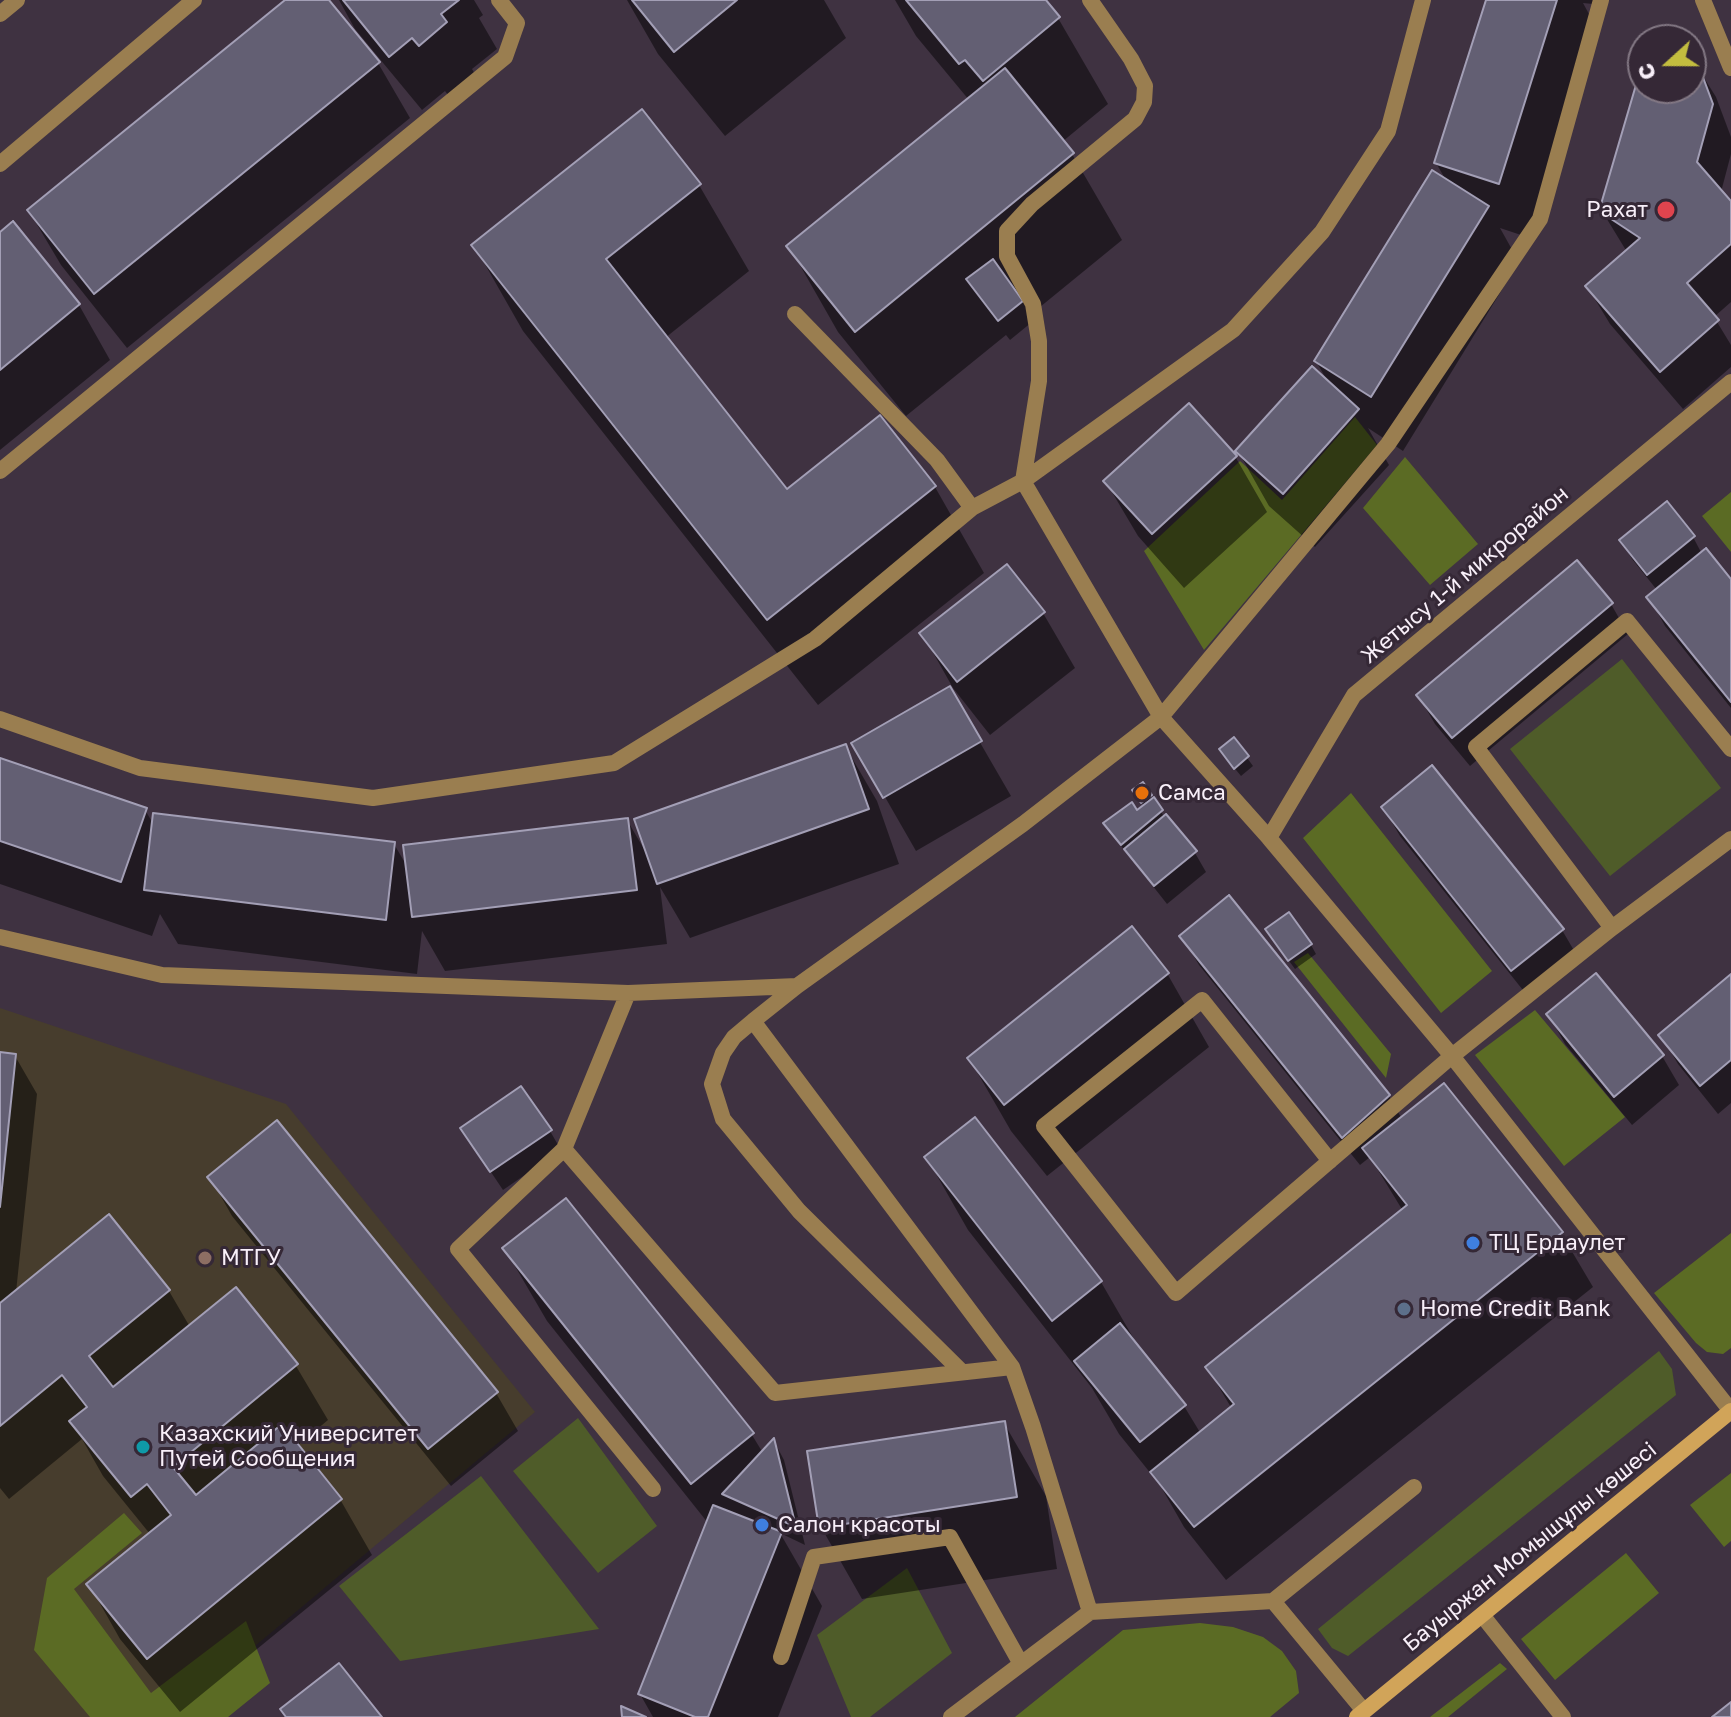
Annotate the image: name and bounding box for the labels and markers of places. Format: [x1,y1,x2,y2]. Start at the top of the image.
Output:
place label: Рахат [1586,197,1648,223]
marker: Рахат [1655,199,1677,221]
place label: Самса [1158,780,1226,806]
marker: Самса [1133,784,1151,802]
place label: ТЦ Ердаулет [1489,1230,1625,1256]
marker: ТЦ Ердаулет [1464,1234,1482,1252]
place label: МТГУ [221,1245,281,1271]
marker: МТГУ [196,1249,214,1267]
place label: Home Credit Bank [1420,1296,1611,1322]
marker: Home Credit Bank [1395,1300,1413,1318]
place label: Казахский Университет Путей Сообщения [159,1421,418,1472]
marker: Казахский Университет Путей Сообщения [134,1438,152,1456]
place label: Салон красоты [778,1512,941,1538]
marker: Салон красоты [753,1516,771,1534]

